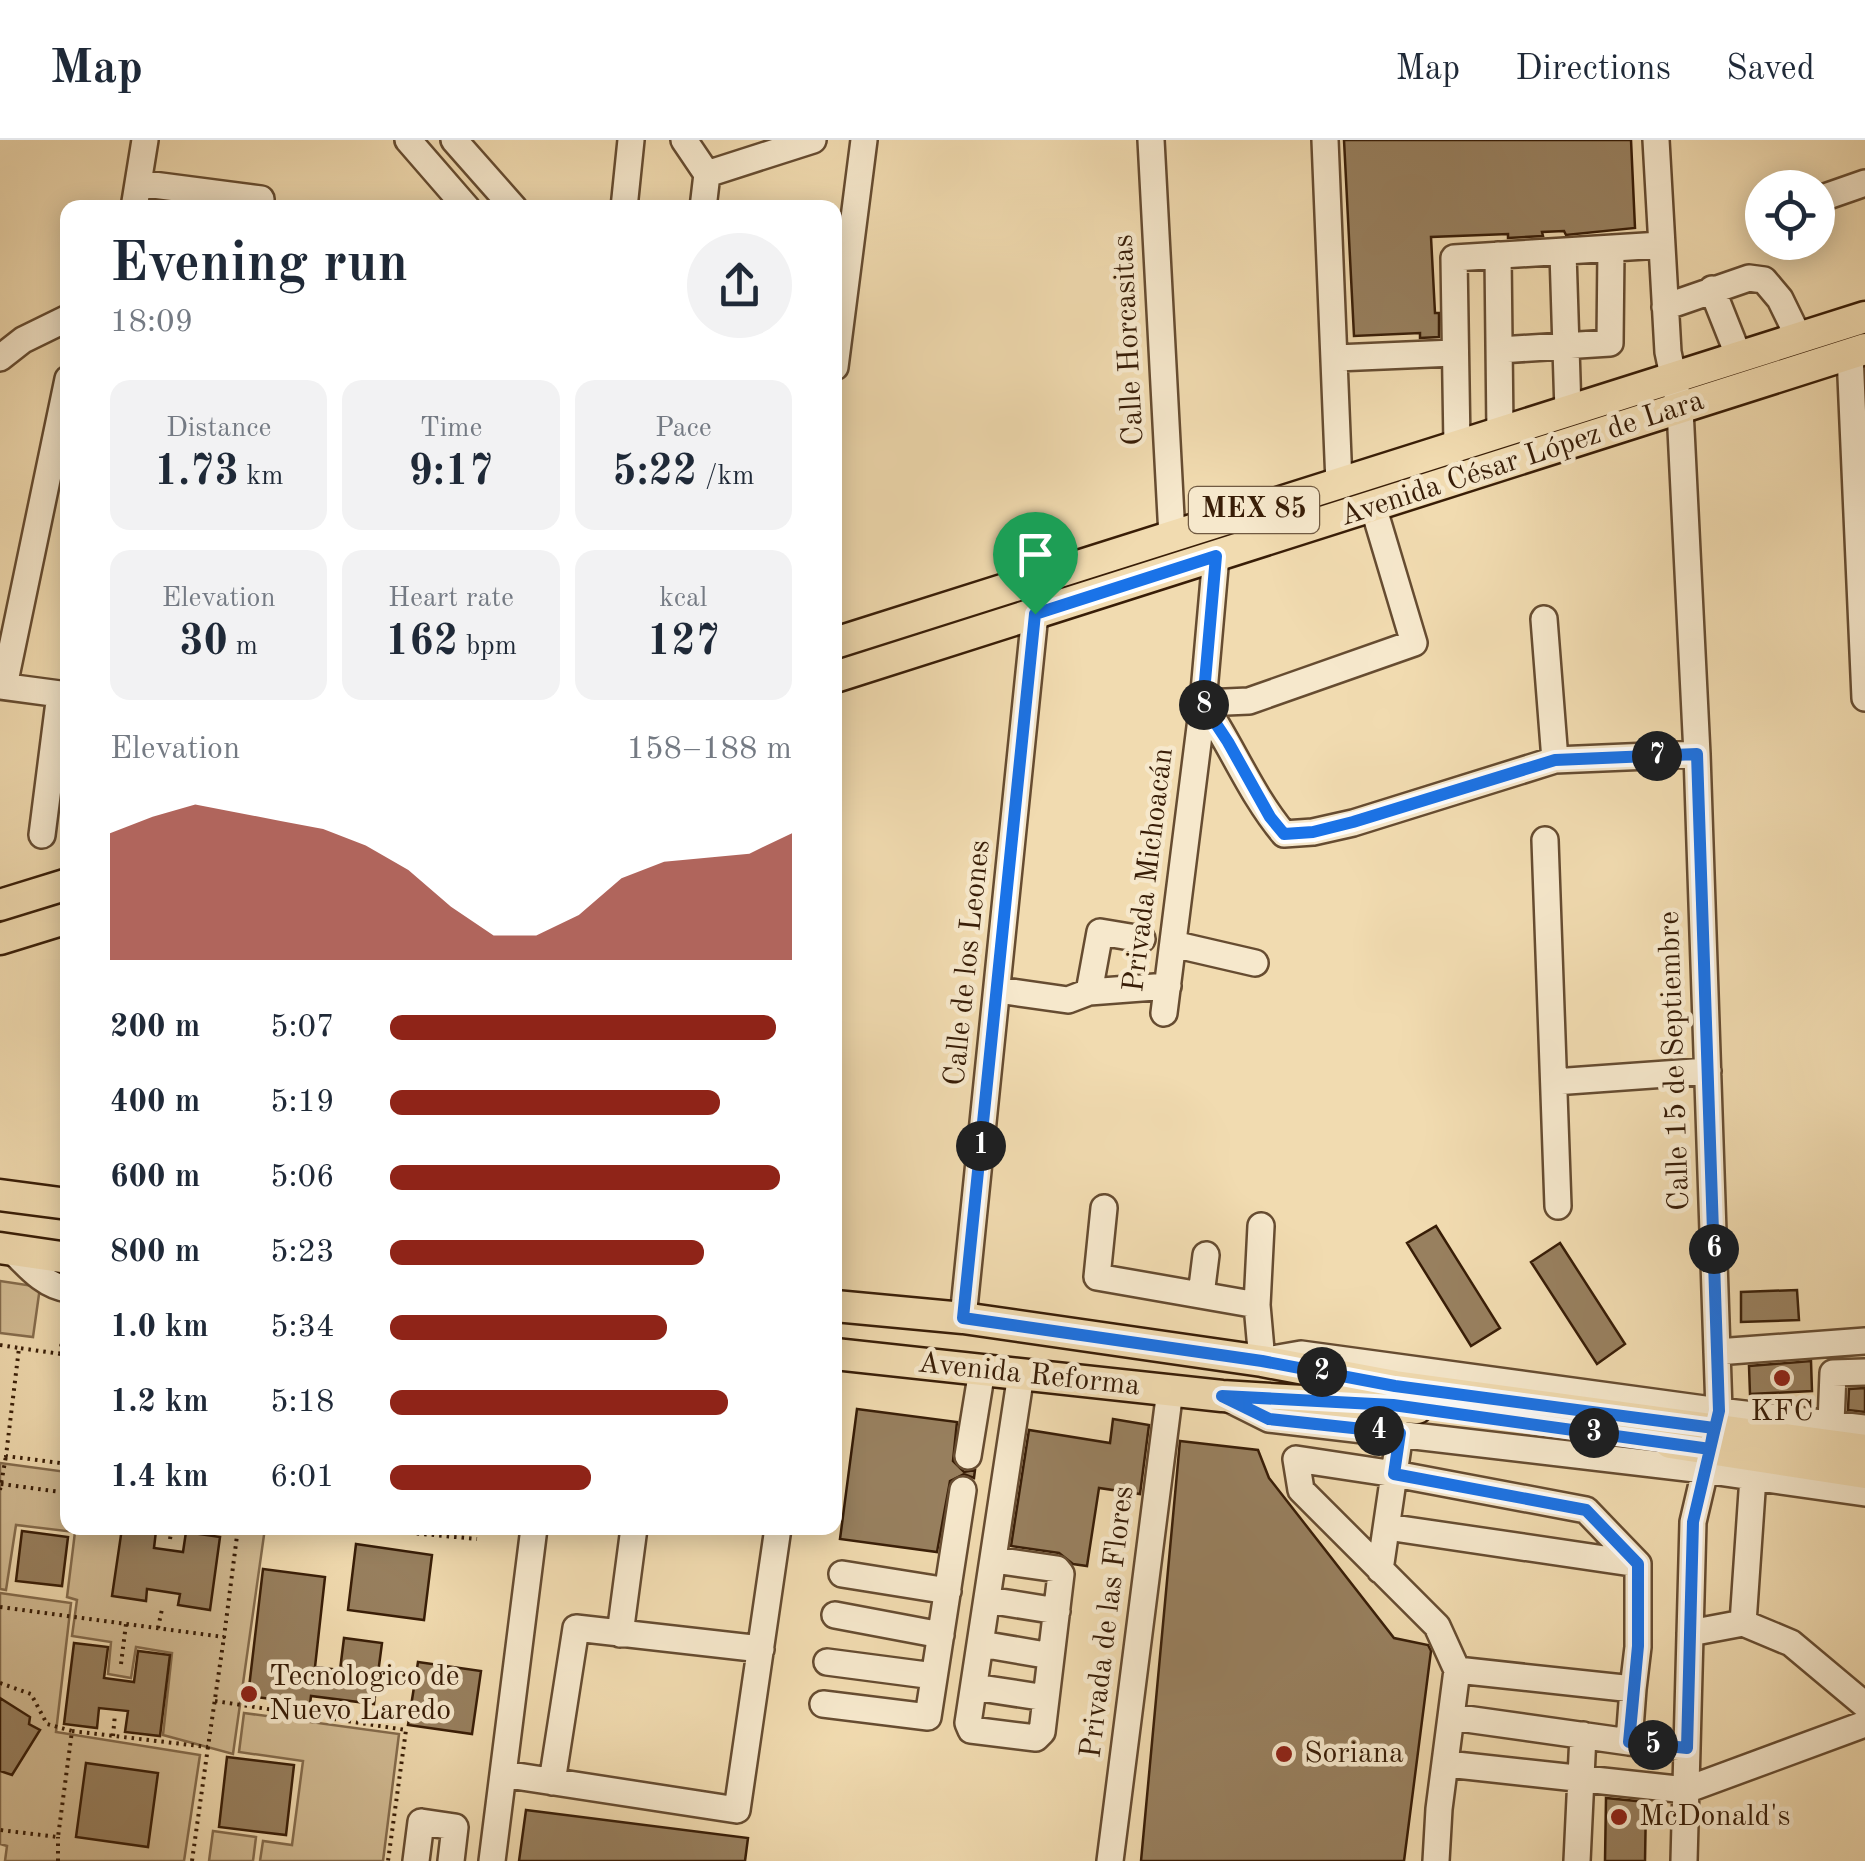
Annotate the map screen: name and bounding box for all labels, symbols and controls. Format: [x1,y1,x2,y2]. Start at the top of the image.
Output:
text: Map [50,45,143,93]
text: Map [1395,52,1460,87]
text: Directions [1515,52,1671,87]
text: Saved [1726,52,1815,87]
map controls [1745,170,1835,260]
button: locate [1745,170,1835,260]
button: share [687,233,792,338]
street label: Calle Horcasitas [1108,234,1150,446]
text: Evening run [110,238,408,293]
text: 18:09 [110,307,193,339]
street label: Avenida César López de Lara [1336,386,1708,532]
text: Distance [166,415,271,443]
text: Time [420,415,482,443]
text: Pace [655,415,712,443]
text: 1.73 [154,452,239,494]
text: 9:17 [409,452,493,494]
text: 5:22 [612,452,697,494]
text: km [239,463,283,491]
text: /km [697,463,754,491]
road number: MEX 85 [1189,487,1319,533]
pin [993,512,1078,615]
icon: arrive [1008,527,1063,582]
text: Elevation [162,585,276,613]
text: Heart rate [388,585,514,613]
text: kcal [659,585,707,613]
text: 30 [179,622,228,664]
text: 162 [385,622,458,664]
text: 127 [647,622,720,664]
text: m [228,633,258,661]
text: bpm [458,633,517,661]
pin: 8 [1179,680,1229,730]
text: 8 [1196,691,1212,719]
pin: 7 [1632,731,1682,781]
text: Elevation [110,734,240,766]
text: 158–188 m [626,734,792,766]
text: 7 [1649,742,1665,770]
street label: Privada Michoacán [1119,746,1179,994]
street label: Calle de los Leones [940,838,996,1088]
street label: Calle 15 de Septiembre [1655,911,1695,1211]
text: 200 m [110,1012,200,1044]
text: 5:07 [270,1012,335,1044]
text: 400 m [110,1087,200,1119]
text: 5:19 [270,1087,335,1119]
pin: 1 [956,1121,1006,1171]
text: 1 [973,1132,989,1160]
text: 600 m [110,1162,200,1194]
text: 5:06 [270,1162,335,1194]
pin: 6 [1689,1224,1739,1274]
text: 6 [1706,1235,1722,1263]
text: 800 m [110,1237,200,1269]
text: 5:23 [270,1237,335,1269]
text: 1.0 km [110,1312,209,1344]
text: 5:34 [270,1312,335,1344]
pin: 2 [1297,1347,1347,1397]
street label: Avenida Reforma [916,1348,1142,1402]
text: 2 [1314,1358,1330,1386]
marker: KFC [1771,1367,1793,1389]
text: 1.2 km [110,1387,209,1419]
text: 5:18 [270,1387,335,1419]
place label: KFC [1750,1397,1814,1427]
pin: 4 [1354,1406,1404,1456]
pin: 3 [1569,1408,1619,1458]
text: 4 [1371,1417,1387,1445]
text: 3 [1586,1419,1602,1447]
text: 1.4 km [110,1462,209,1494]
text: 6:01 [270,1462,335,1494]
street label: Privada de las Flores [1076,1484,1140,1760]
place label: Tecnologico de Nuevo Laredo [269,1662,459,1726]
marker: Tecnologico de Nuevo Laredo [238,1683,260,1705]
pin: 5 [1628,1720,1678,1770]
text: 5 [1645,1731,1661,1759]
place label: Soriana [1304,1739,1404,1769]
marker: Soriana [1273,1743,1295,1765]
place label: McDonald's [1639,1802,1791,1832]
marker: McDonald's [1608,1806,1630,1828]

